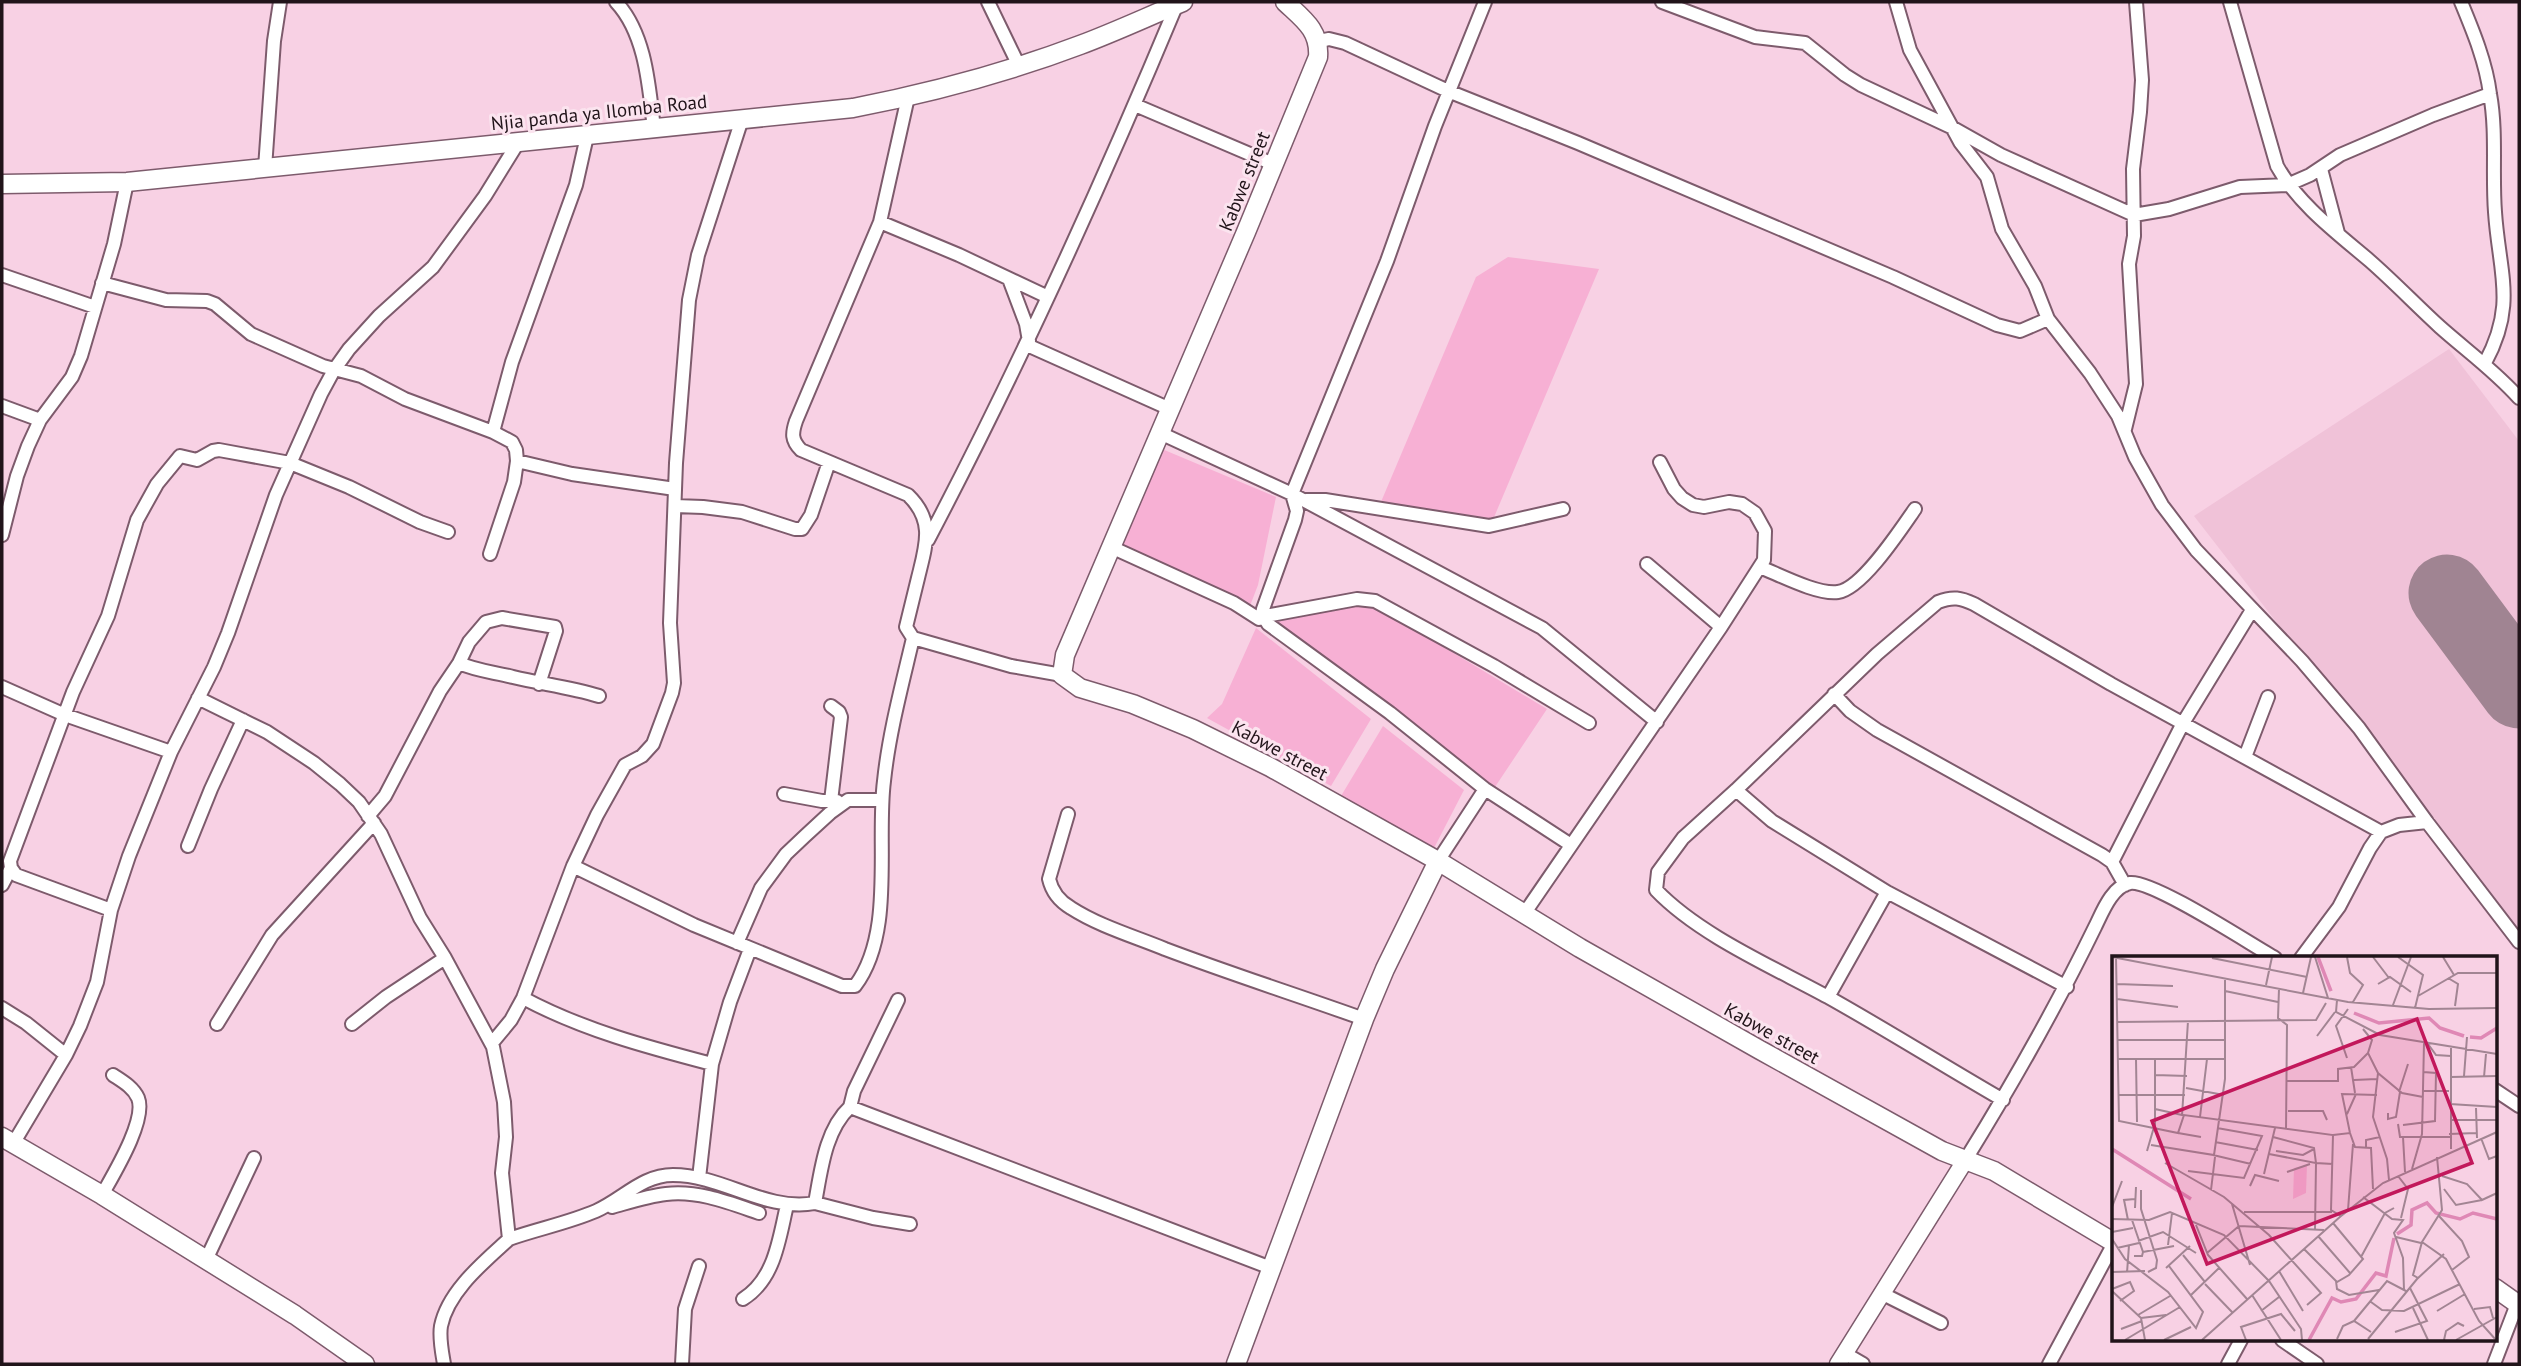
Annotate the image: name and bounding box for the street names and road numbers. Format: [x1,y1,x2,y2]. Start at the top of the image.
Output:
street label: Njia panda ya Ilomba Road [490,89,708,135]
street label: Kabwe street [1213,127,1275,234]
street label: Kabwe street [1228,715,1333,786]
street label: Kabwe street [1720,997,1824,1069]

